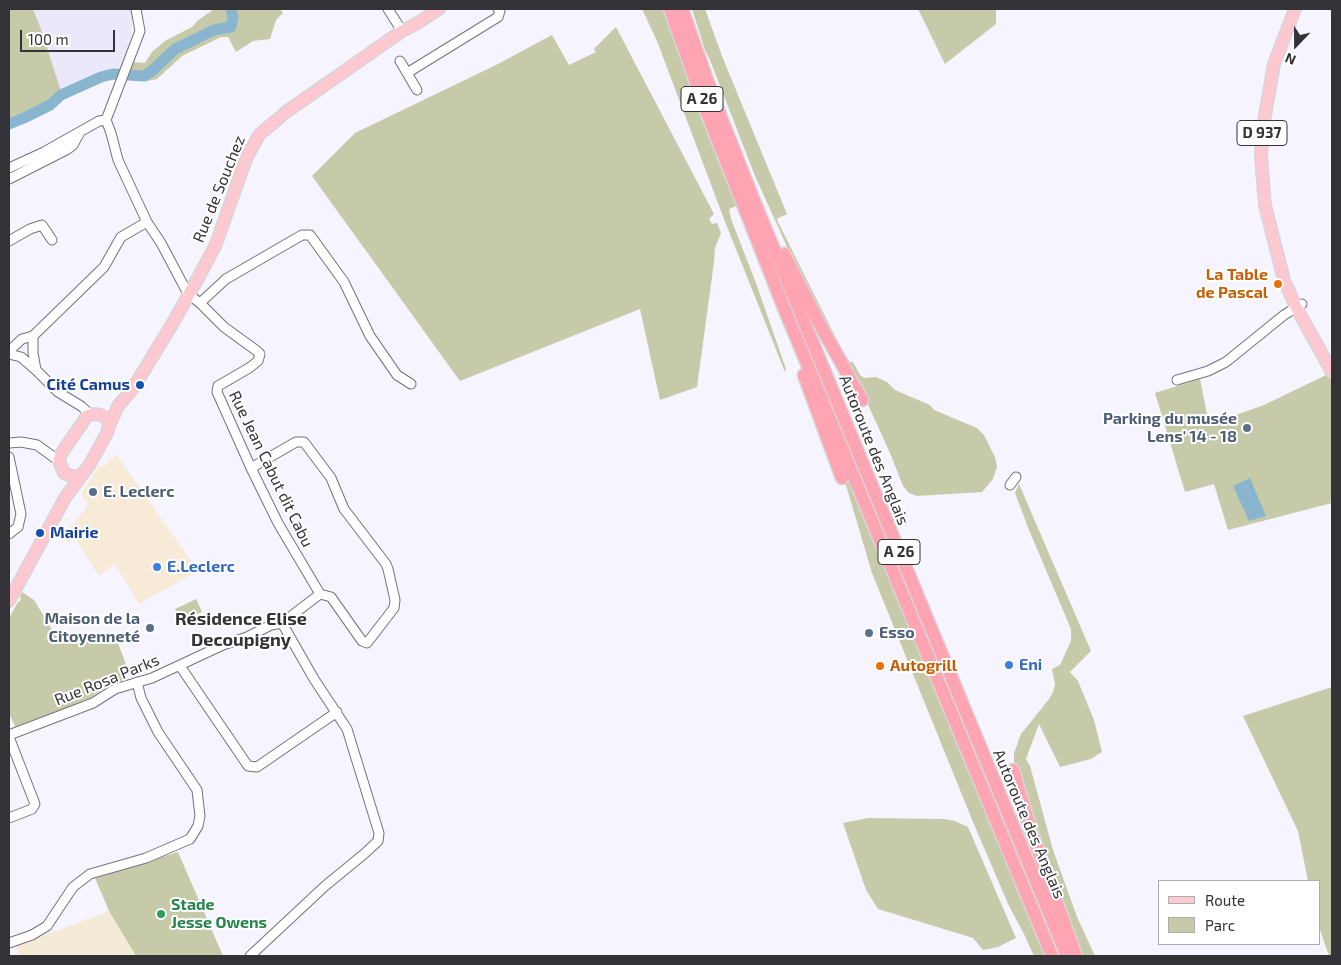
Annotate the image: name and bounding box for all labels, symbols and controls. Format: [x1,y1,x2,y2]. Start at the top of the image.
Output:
scale bar [22,20,118,52]
north arrow [1271,20,1321,70]
text: 100 m [28,30,69,48]
text: N [1282,50,1298,69]
road number: A 26 [681,86,723,112]
road number: D 937 [1237,120,1287,146]
street label: Rue de Souchez [189,133,249,245]
place label: La Table de Pascal [1196,265,1268,303]
marker: La Table de Pascal [1272,278,1284,290]
street label: Autoroute des Anglais [835,372,913,528]
place label: Cité Camus [47,375,130,395]
marker: Cité Camus [134,379,146,391]
street label: Rue Jean Cabut dit Cabu [225,388,317,550]
place label: Parking du musée Lens' 14 - 18 [1103,409,1237,447]
marker: Parking du musée Lens' 14 - 18 [1241,422,1253,434]
place label: E. Leclerc [103,482,174,502]
marker: E. Leclerc [87,486,99,498]
place label: Mairie [50,523,98,543]
marker: Mairie [34,527,46,539]
road number: A 26 [878,540,920,564]
place label: E.Leclerc [167,557,235,577]
marker: E.Leclerc [151,561,163,573]
district label: Résidence Elise Decoupigny [175,608,307,650]
place label: Maison de la Citoyenneté [44,609,140,647]
marker: Maison de la Citoyenneté [144,622,156,634]
place label: Esso [879,623,915,643]
marker: Esso [863,627,875,639]
street label: Rue Rosa Parks [52,650,162,710]
place label: Eni [1019,655,1042,675]
place label: Autogrill [890,656,957,676]
marker: Eni [1003,659,1015,671]
marker: Autogrill [874,660,886,672]
street label: Autoroute des Anglais [989,747,1069,901]
legend [1158,880,1321,945]
text: Route [1205,891,1245,909]
place label: Stade Jesse Owens [171,895,267,933]
marker: Stade Jesse Owens [155,908,167,920]
text: Parc [1205,916,1235,934]

